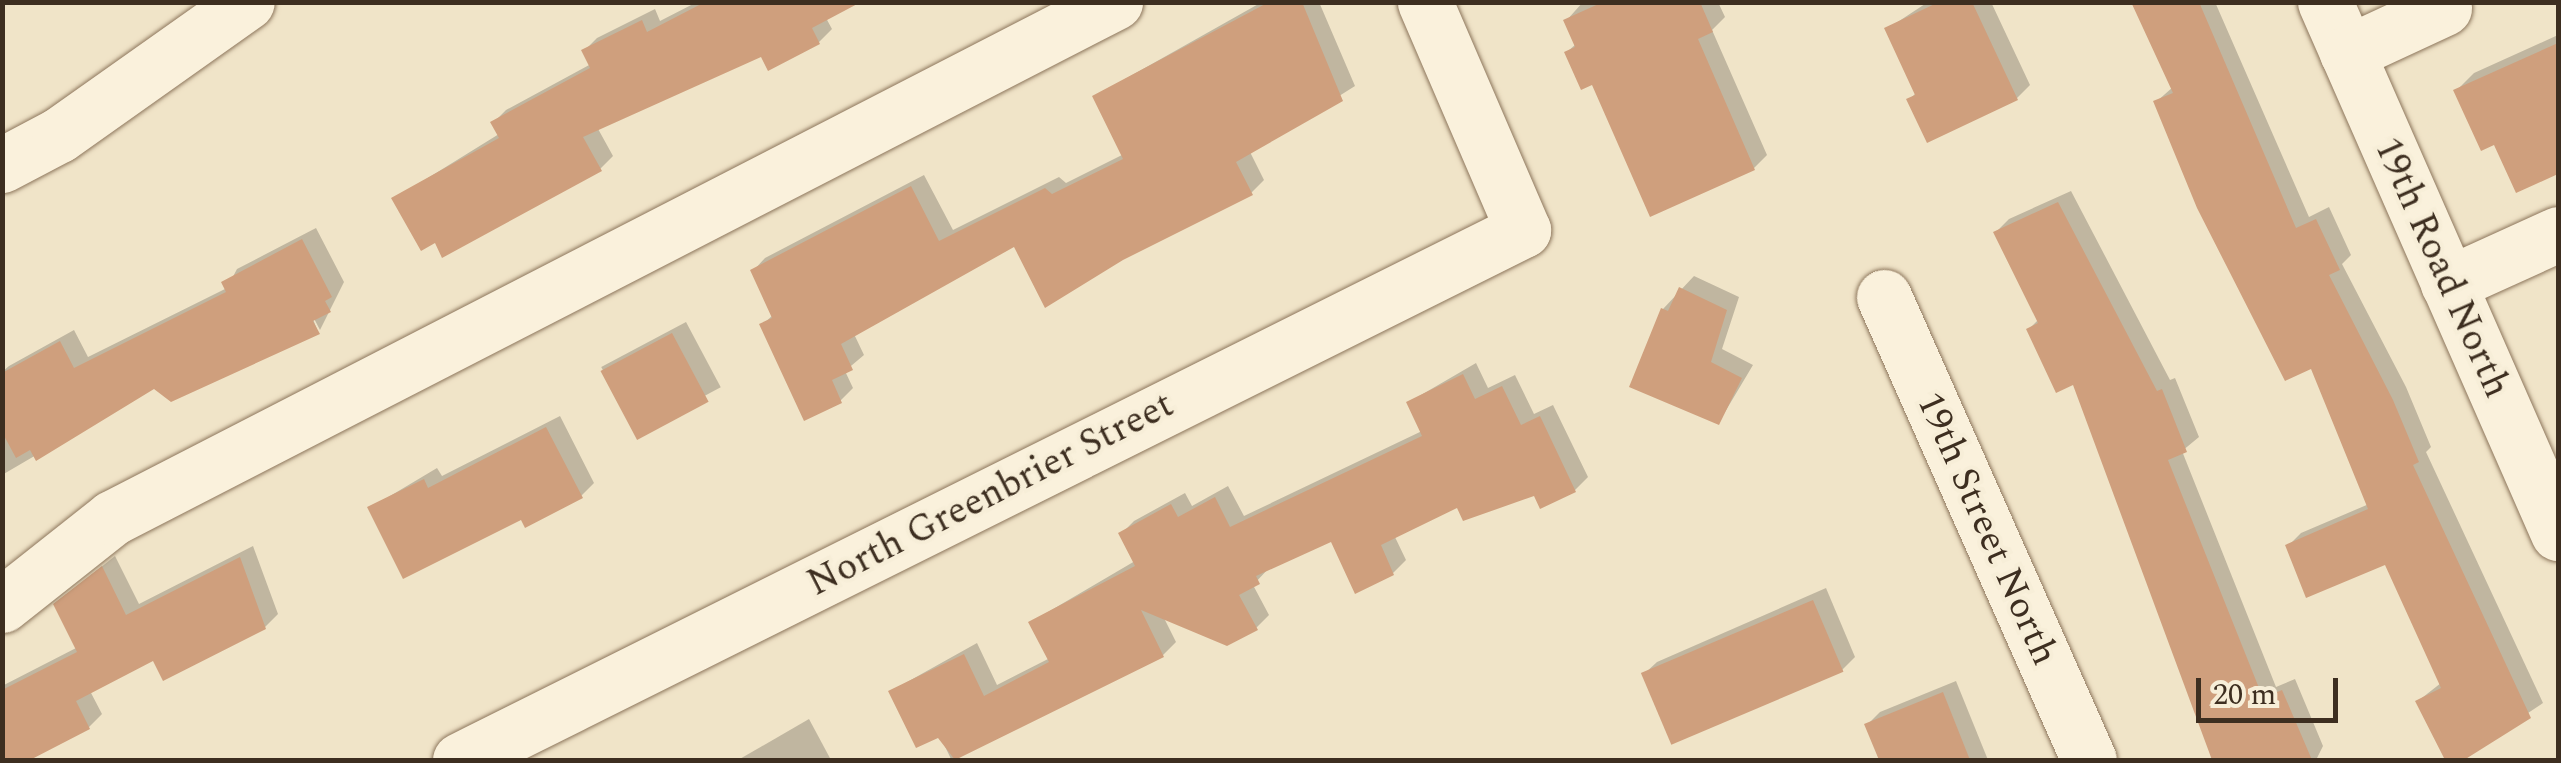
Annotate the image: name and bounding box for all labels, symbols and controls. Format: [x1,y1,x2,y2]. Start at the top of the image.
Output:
street label: 19th Road North [2363,131,2519,405]
street label: North Greenbrier Street [800,383,1182,607]
street label: 19th Street North [1905,386,2067,672]
scale bar [2201,658,2344,720]
text: 20 m [2213,672,2276,718]

